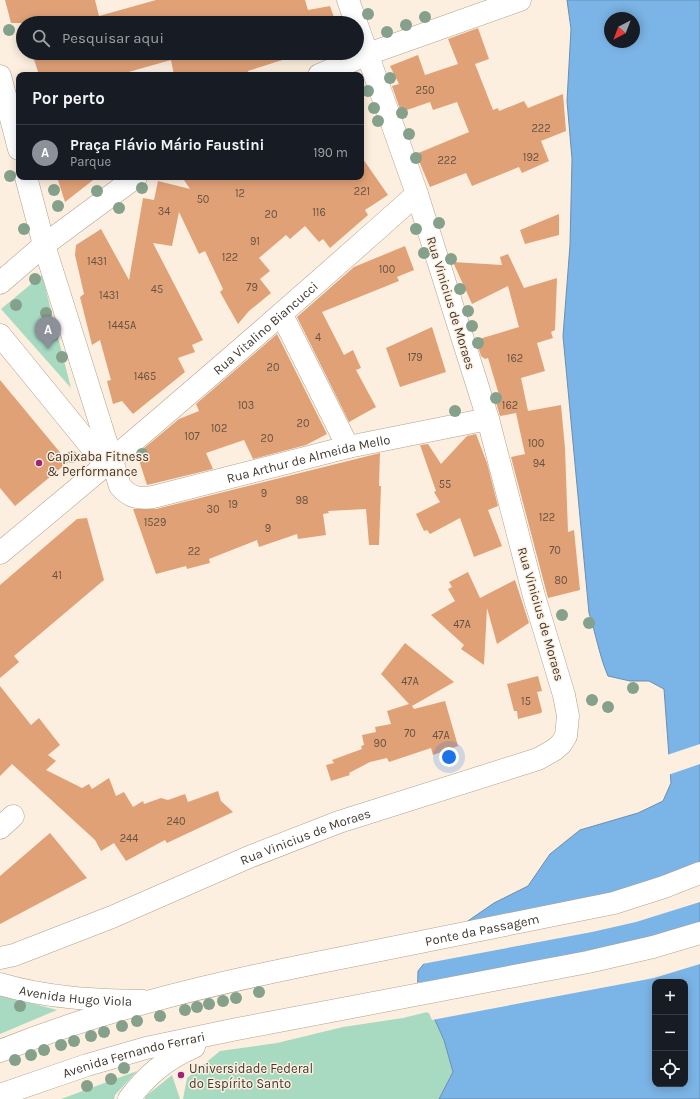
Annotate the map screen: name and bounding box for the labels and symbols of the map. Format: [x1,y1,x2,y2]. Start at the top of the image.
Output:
north arrow [604,12,640,48]
house number: 250 [415,84,435,97]
house number: 222 [531,122,551,135]
house number: 192 [523,151,539,164]
house number: 222 [437,154,457,167]
house number: 221 [354,185,370,198]
house number: 12 [235,187,245,200]
house number: 50 [197,193,209,206]
house number: 34 [158,205,170,218]
house number: 116 [312,206,326,219]
house number: 20 [265,208,277,221]
house number: 91 [250,235,260,248]
street label: Rua Vinicius de Moraes [424,235,478,371]
house number: 122 [222,251,238,264]
house number: 1431 [87,255,107,268]
house number: 100 [379,263,395,276]
street label: Rua Vitalino Biancucci [210,278,321,377]
house number: 79 [246,281,258,294]
house number: 45 [151,283,163,296]
house number: 1431 [99,289,119,302]
pin: A [35,316,61,349]
house number: 1445A [108,319,137,332]
house number: 4 [315,331,321,344]
house number: 179 [407,351,423,364]
house number: 162 [507,352,523,365]
house number: 20 [267,361,279,374]
house number: 1465 [134,370,156,383]
house number: 103 [238,399,254,412]
house number: 162 [502,399,518,412]
house number: 20 [297,417,309,430]
house number: 102 [211,422,227,435]
house number: 107 [184,430,200,443]
street label: Rua Arthur de Almeida Mello [225,431,392,485]
house number: 20 [261,432,273,445]
house number: 100 [528,437,544,450]
place label: Capixaba Fitness & Performance [47,449,149,479]
house number: 94 [533,457,545,470]
marker: Capixaba Fitness & Performance [34,458,44,468]
house number: 55 [439,478,451,491]
house number: 9 [261,487,267,500]
house number: 98 [295,494,309,507]
house number: 19 [228,498,238,511]
house number: 30 [206,503,220,516]
house number: 122 [539,511,555,524]
house number: 1529 [144,516,166,529]
house number: 9 [265,522,271,535]
house number: 70 [549,544,561,557]
house number: 22 [188,545,200,558]
street label: Rua Vinicius de Moraes [515,545,567,683]
house number: 41 [52,569,62,582]
house number: 80 [554,574,568,587]
house number: 47A [453,618,471,631]
house number: 47A [401,675,419,688]
house number: 15 [521,695,531,708]
house number: 70 [404,727,416,740]
house number: 47A [432,729,450,742]
house number: 90 [374,737,386,750]
your location [439,747,459,767]
street label: Rua Vinicius de Moraes [238,805,373,868]
house number: 240 [166,815,186,828]
house number: 244 [120,832,138,845]
street label: Ponte da Passagem [424,911,540,948]
street label: Avenida Hugo Viola [18,982,132,1008]
street label: Avenida Fernando Ferrari [60,1028,206,1080]
place label: Universidade Federal do Espírito Santo [189,1061,313,1091]
marker: Universidade Federal do Espírito Santo [176,1070,186,1080]

